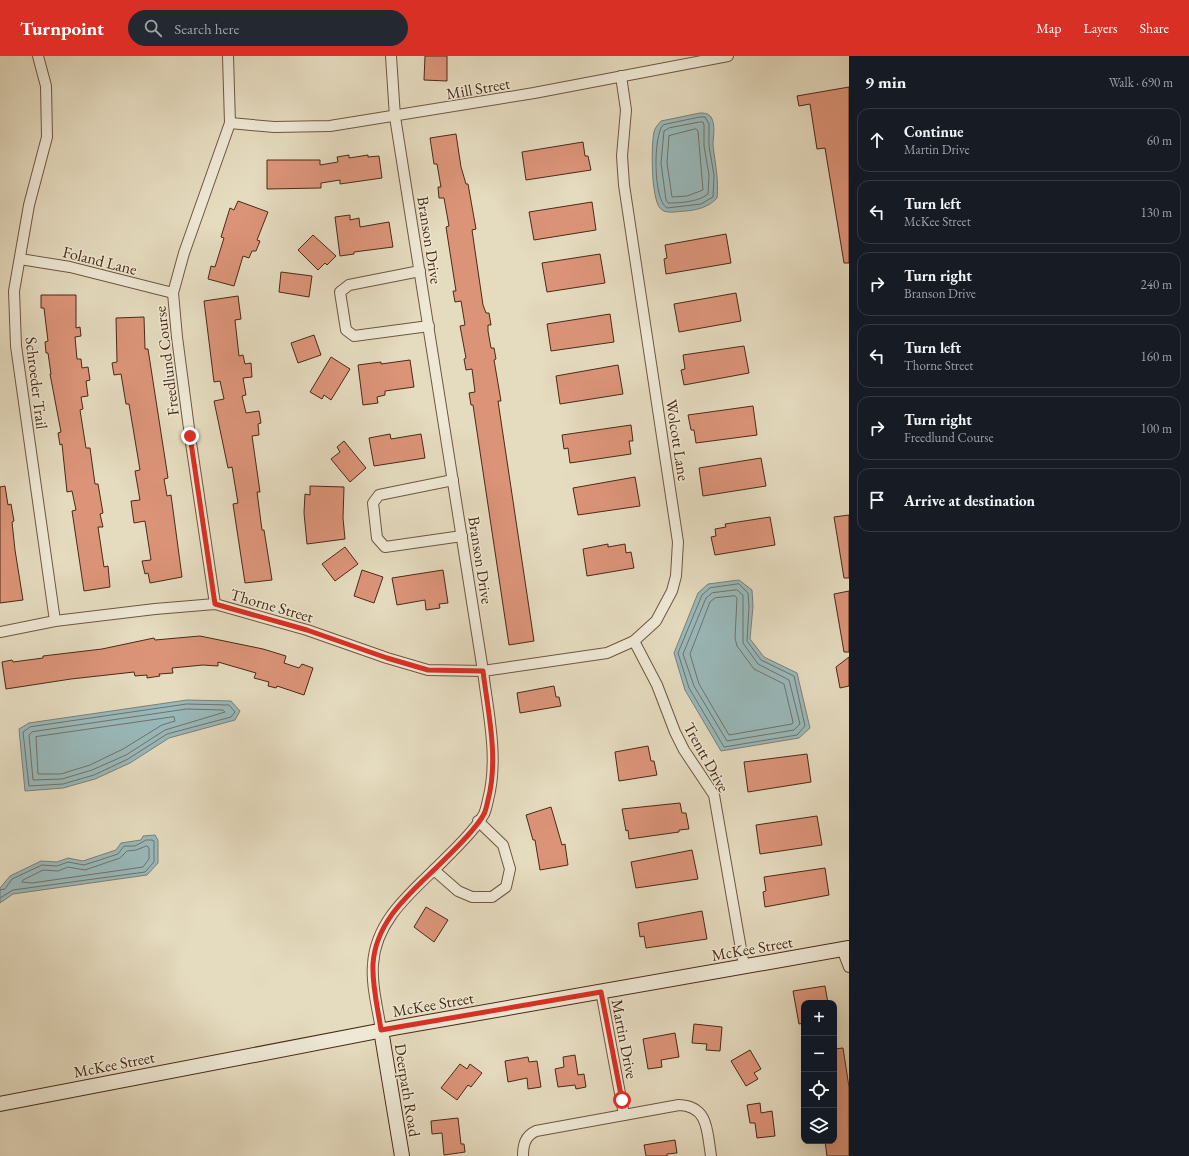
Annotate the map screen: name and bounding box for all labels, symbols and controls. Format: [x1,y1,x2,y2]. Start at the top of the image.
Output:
search box [128,10,408,46]
text: Turnpoint [20,16,104,41]
icon: search [142,17,164,39]
text: Search here [174,19,239,38]
text: Map [1036,19,1061,37]
text: Layers [1083,19,1118,37]
text: Share [1140,19,1169,37]
text: 9 min [865,71,906,93]
street label: Mill Street [445,73,512,104]
text: Walk · 690 m [1109,74,1173,91]
text: Continue [904,122,964,141]
icon: ahead [866,129,888,151]
text: 60 m [1147,132,1172,149]
text: Martin Drive [904,141,969,158]
text: Turn left [904,194,961,213]
street label: Branson Drive [412,195,447,285]
icon: left [866,201,888,223]
text: 130 m [1141,204,1172,221]
text: McKee Street [904,213,971,230]
street label: Foland Lane [61,241,139,280]
text: Turn right [904,266,972,285]
icon: right [866,273,888,295]
text: 240 m [1141,276,1172,293]
text: Branson Drive [904,285,976,302]
street label: Freedlund Course [149,305,184,417]
street label: Schroeder Trail [20,336,53,431]
text: Turn left [904,338,961,357]
icon: left [866,345,888,367]
text: 160 m [1141,348,1172,365]
text: Thorne Street [904,357,973,374]
street label: Wolcott Lane [661,398,694,482]
text: Turn right [904,410,972,429]
icon: right [866,417,888,439]
text: 100 m [1141,420,1172,437]
route end [181,427,199,445]
text: Freedlund Course [904,429,994,446]
icon: arrive [866,489,888,511]
text: Arrive at destination [904,491,1035,510]
street label: Branson Drive [463,515,498,605]
street label: Thorne Street [228,584,316,627]
street label: Trentt Drive [679,719,734,796]
street label: McKee Street [710,931,794,966]
street label: McKee Street [391,987,475,1022]
street label: Martin Drive [607,998,643,1081]
map controls [801,1000,837,1144]
button: + [801,1000,837,1036]
button: − [801,1036,837,1072]
street label: Deerpath Road [390,1042,425,1139]
street label: McKee Street [72,1046,156,1083]
button: locate [801,1072,837,1108]
route start [613,1091,631,1109]
button: layers [801,1108,837,1144]

